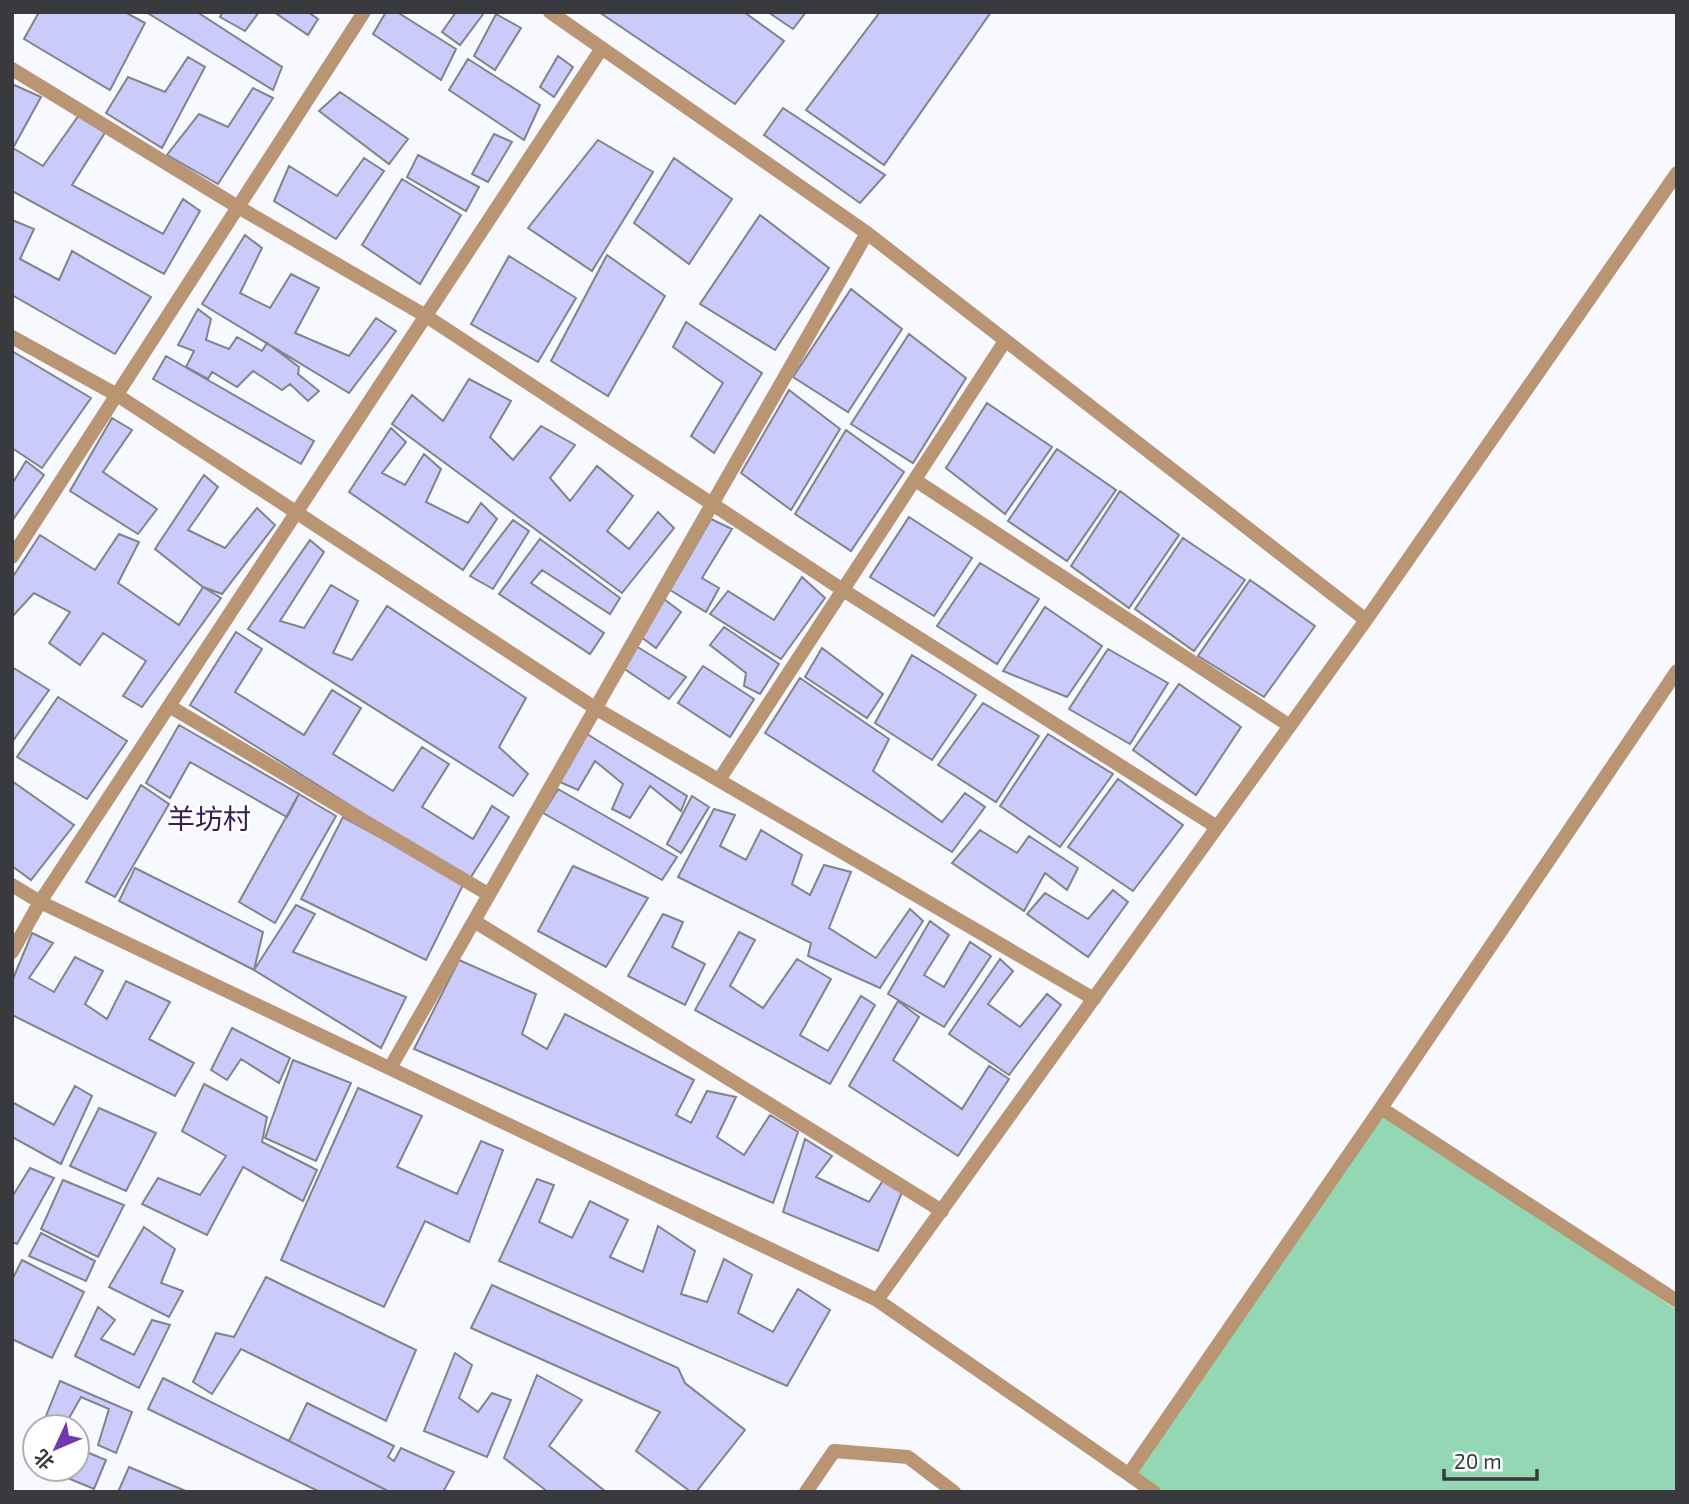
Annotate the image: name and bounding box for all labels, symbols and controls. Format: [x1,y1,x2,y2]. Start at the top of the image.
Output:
district label: 羊坊村 [167,801,251,835]
north arrow [21,1413,91,1483]
scale bar [1444,1438,1537,1482]
text: 北 [29,1445,58,1475]
text: 20 m [1454,1448,1502,1473]

